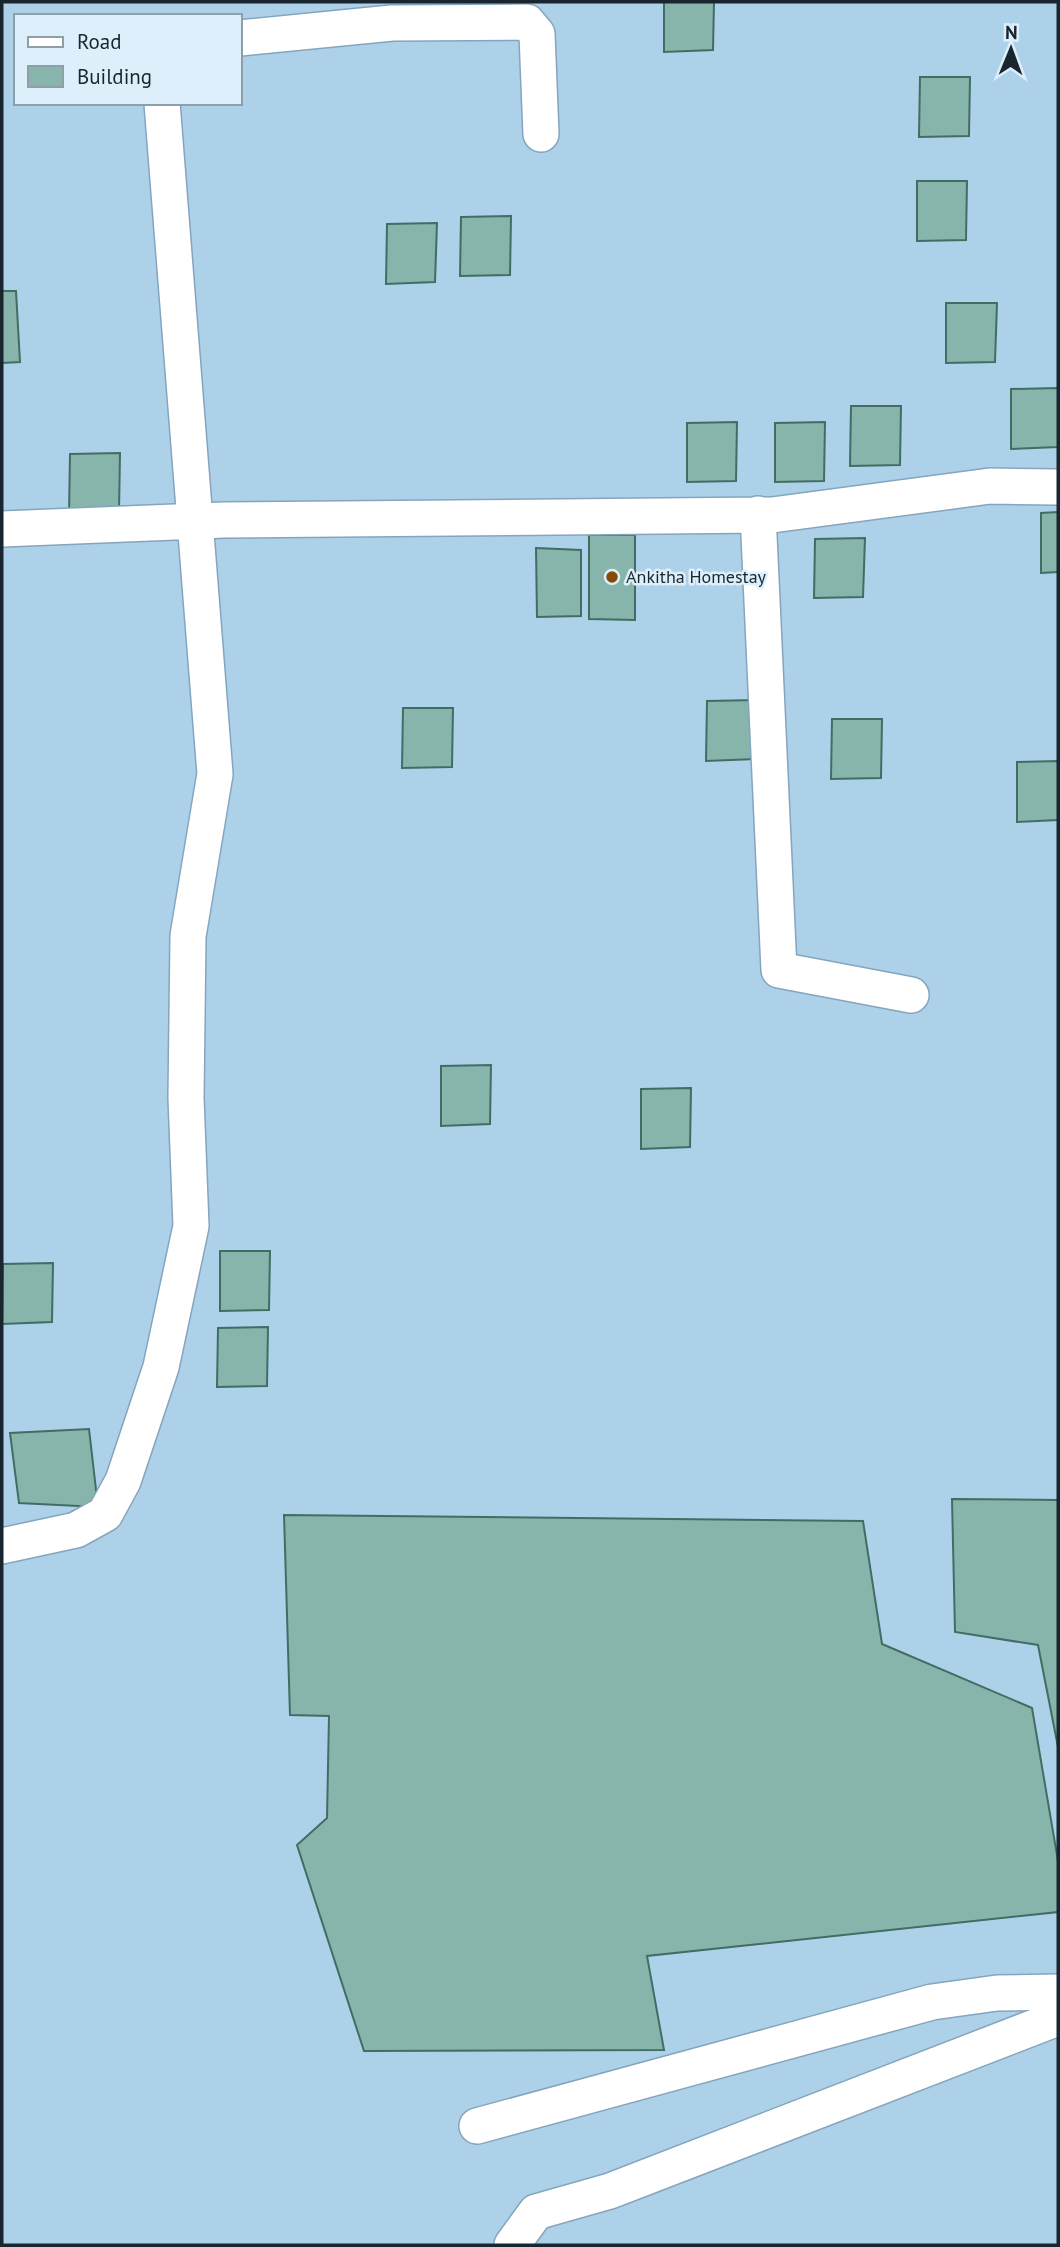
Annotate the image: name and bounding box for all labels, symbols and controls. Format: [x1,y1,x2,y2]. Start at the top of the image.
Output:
legend [14,14,242,105]
north arrow [976,14,1046,84]
text: N [1005,20,1018,44]
text: Road [77,28,121,55]
text: Building [77,63,152,90]
place label: Ankitha Homestay [626,565,767,588]
marker: Ankitha Homestay [604,569,620,585]

